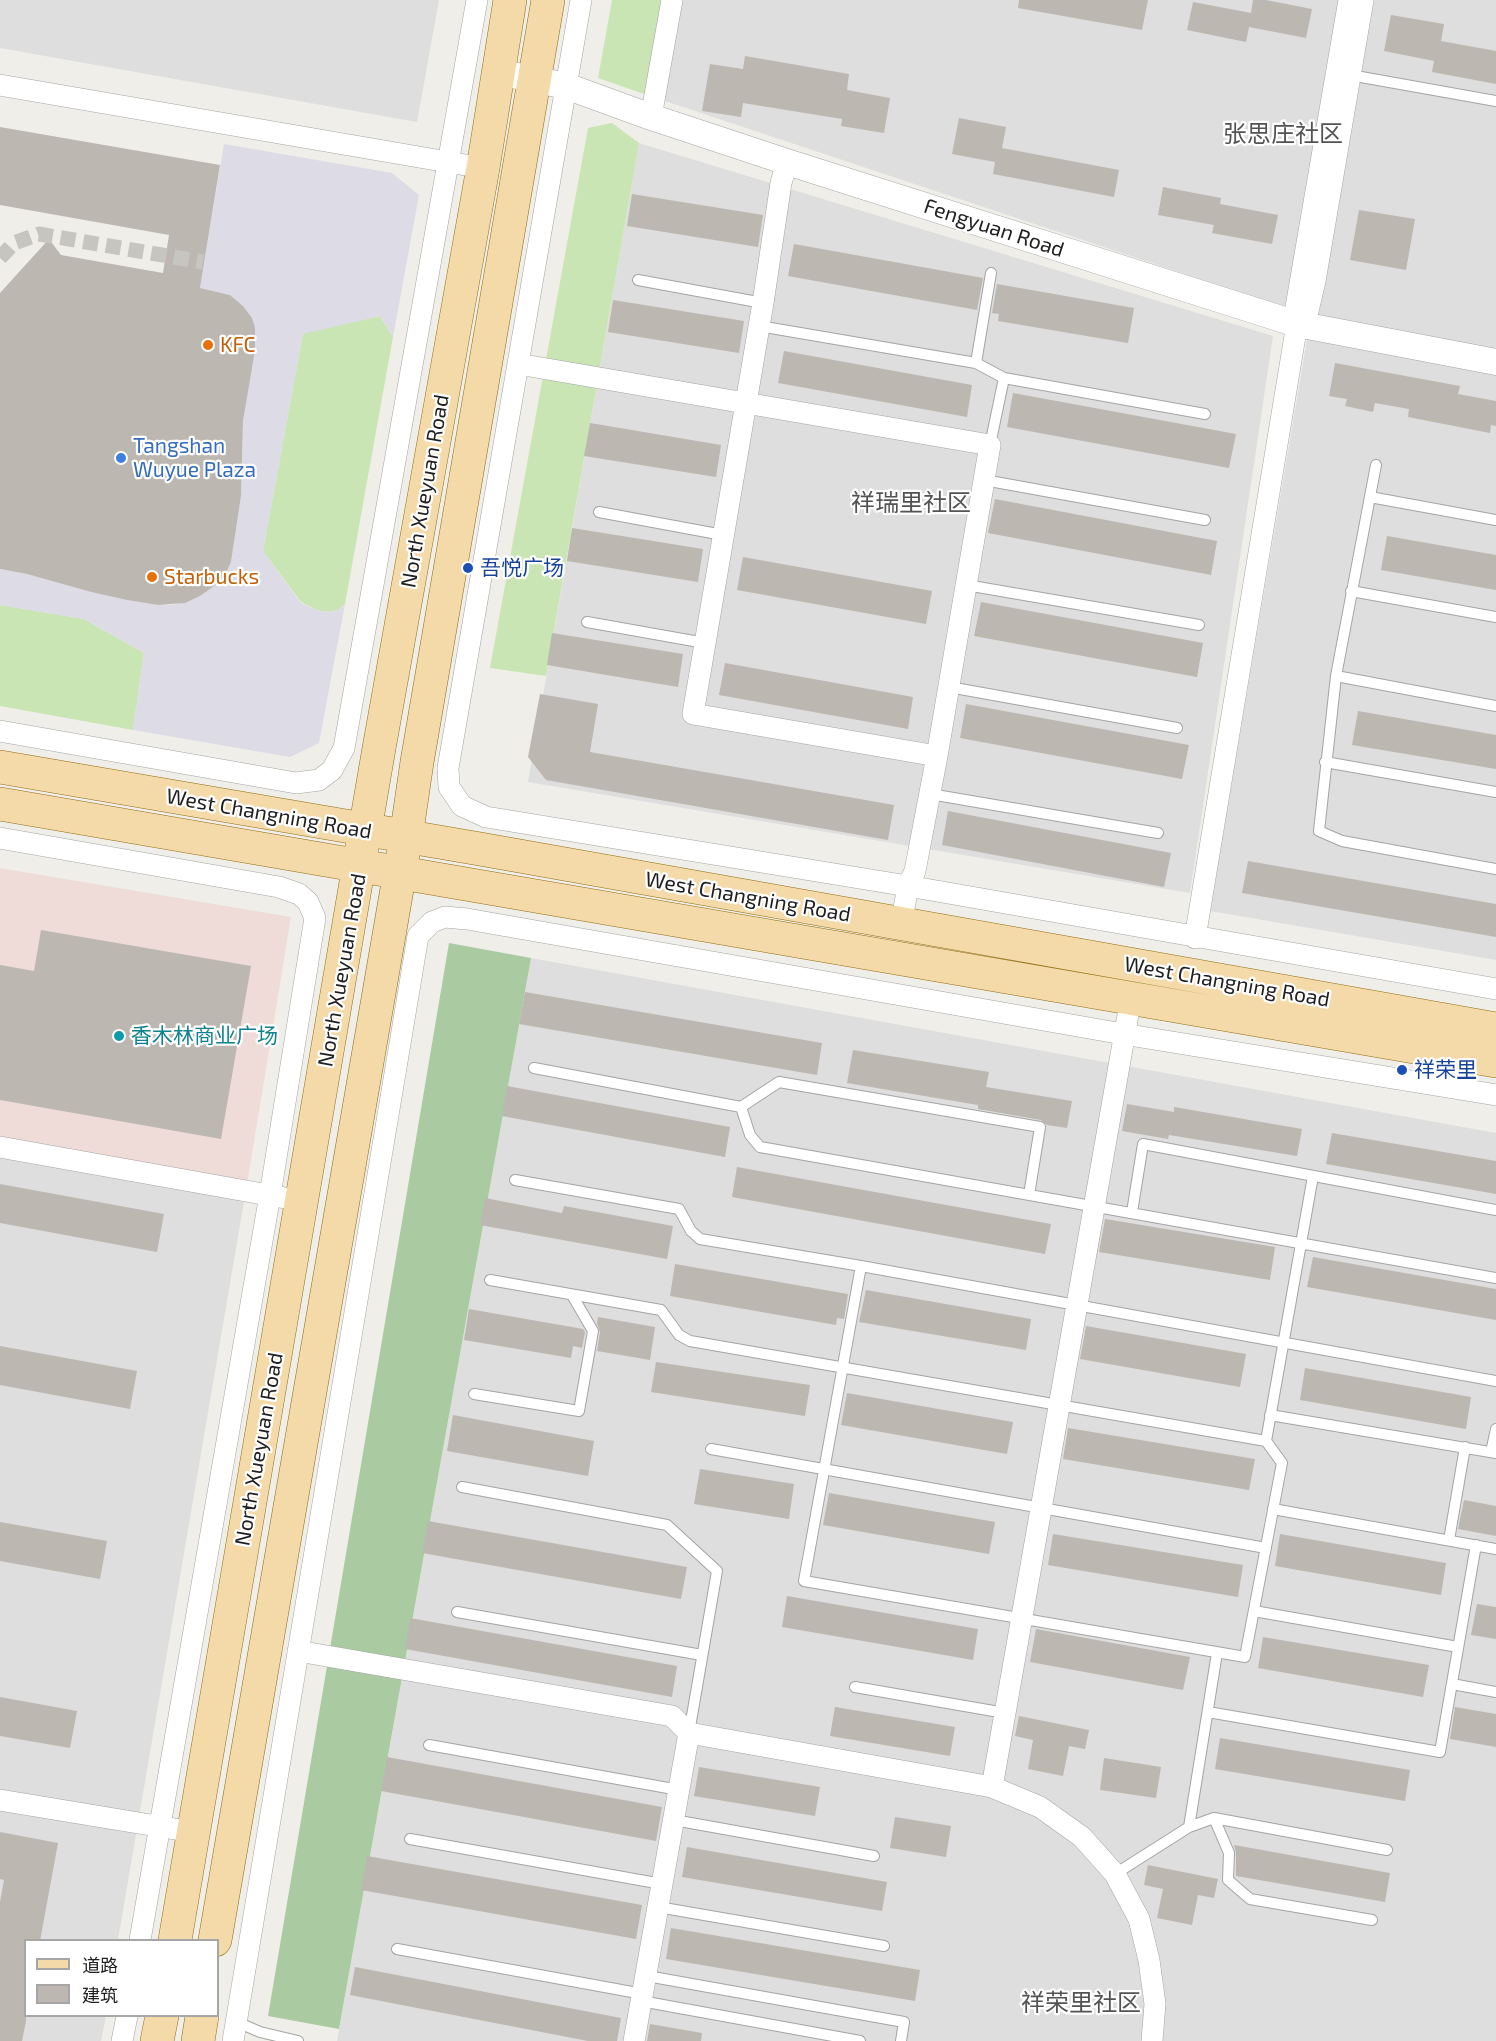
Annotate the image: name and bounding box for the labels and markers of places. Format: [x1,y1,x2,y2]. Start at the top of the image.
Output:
place label: KFC [220,332,256,358]
marker: KFC [201,338,215,352]
place label: Tangshan Wuyue Plaza [133,433,256,483]
marker: Tangshan Wuyue Plaza [114,451,128,465]
place label: 吾悦广场 [480,555,564,581]
marker: 吾悦广场 [461,561,475,575]
place label: Starbucks [164,564,259,590]
marker: Starbucks [145,570,159,584]
place label: 香木林商业广场 [131,1023,278,1049]
marker: 香木林商业广场 [112,1029,126,1043]
place label: 祥荣里 [1414,1057,1477,1083]
marker: 祥荣里 [1395,1063,1409,1077]

